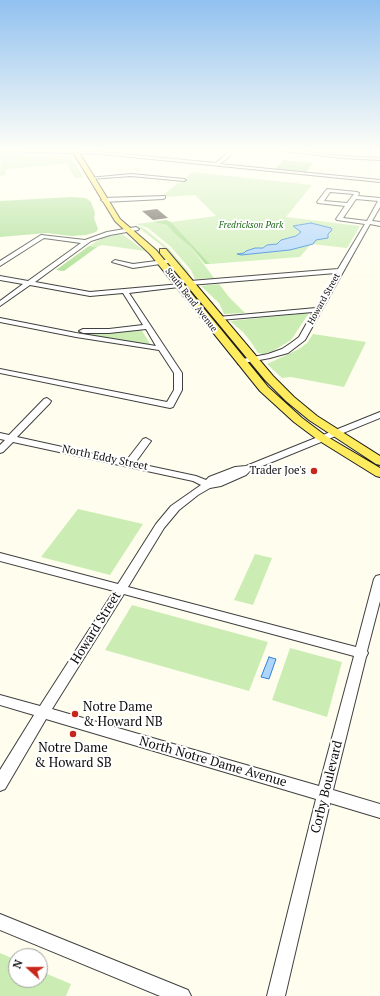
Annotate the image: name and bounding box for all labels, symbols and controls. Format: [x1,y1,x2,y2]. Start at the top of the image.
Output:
park label: Fredrickson Park [219,220,283,230]
street label: South Bend Avenue [163,266,219,334]
street label: Howard Street [305,271,343,327]
street label: North Eddy Street [61,442,149,474]
place label: Trader Joe's [249,464,306,478]
marker: Trader Joe's [309,466,319,476]
street label: Howard Street [68,589,124,667]
place label: Notre Dame & Howard NB [83,699,163,730]
marker: Notre Dame & Howard NB [70,709,80,719]
marker: Notre Dame & Howard SB [68,729,78,739]
street label: North Notre Dame Avenue [137,733,289,791]
street label: Corby Boulevard [308,739,346,835]
place label: Notre Dame & Howard SB [34,740,112,771]
north arrow [8,948,48,988]
text: N [10,958,26,970]

